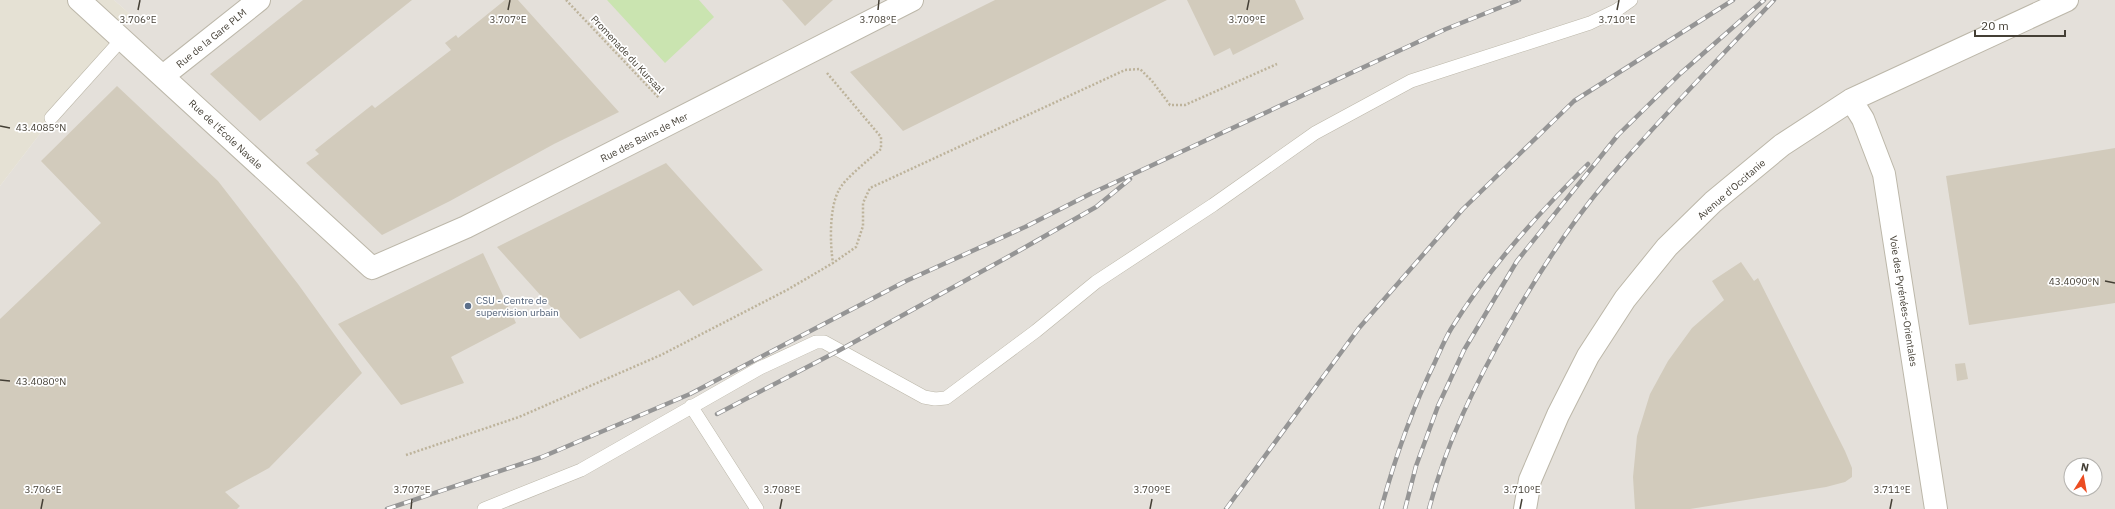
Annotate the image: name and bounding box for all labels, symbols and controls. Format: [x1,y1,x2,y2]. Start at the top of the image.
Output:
street label: Rue de la Gare PLM [173,6,249,71]
scale bar [1975,12,2065,38]
text: 3.706°E [119,13,157,26]
text: 3.707°E [489,13,527,26]
street label: Promenade du Kursaal [588,13,667,96]
text: 3.708°E [859,13,897,26]
text: 3.709°E [1228,13,1266,26]
text: 3.710°E [1598,13,1636,26]
text: 20 m [1981,18,2009,33]
street label: Rue de l'École Navale [186,97,266,172]
street label: Rue des Bains de Mer [598,110,691,165]
text: 43.4085°N [16,121,66,134]
street label: Avenue d'Occitanie [1695,156,1768,222]
street label: Voie des Pyrénées-Orientales [1887,235,1920,368]
text: 43.4090°N [2049,275,2099,288]
place label: CSU - Centre de supervision urbain [476,294,559,319]
marker: CSU - Centre de supervision urbain [463,301,473,311]
text: 43.4080°N [16,375,66,388]
north arrow [2063,457,2103,497]
text: N [2080,460,2090,475]
text: 3.706°E [24,483,62,496]
text: 3.707°E [393,483,431,496]
text: 3.708°E [763,483,801,496]
text: 3.709°E [1133,483,1171,496]
text: 3.710°E [1503,483,1541,496]
text: 3.711°E [1873,483,1911,496]

